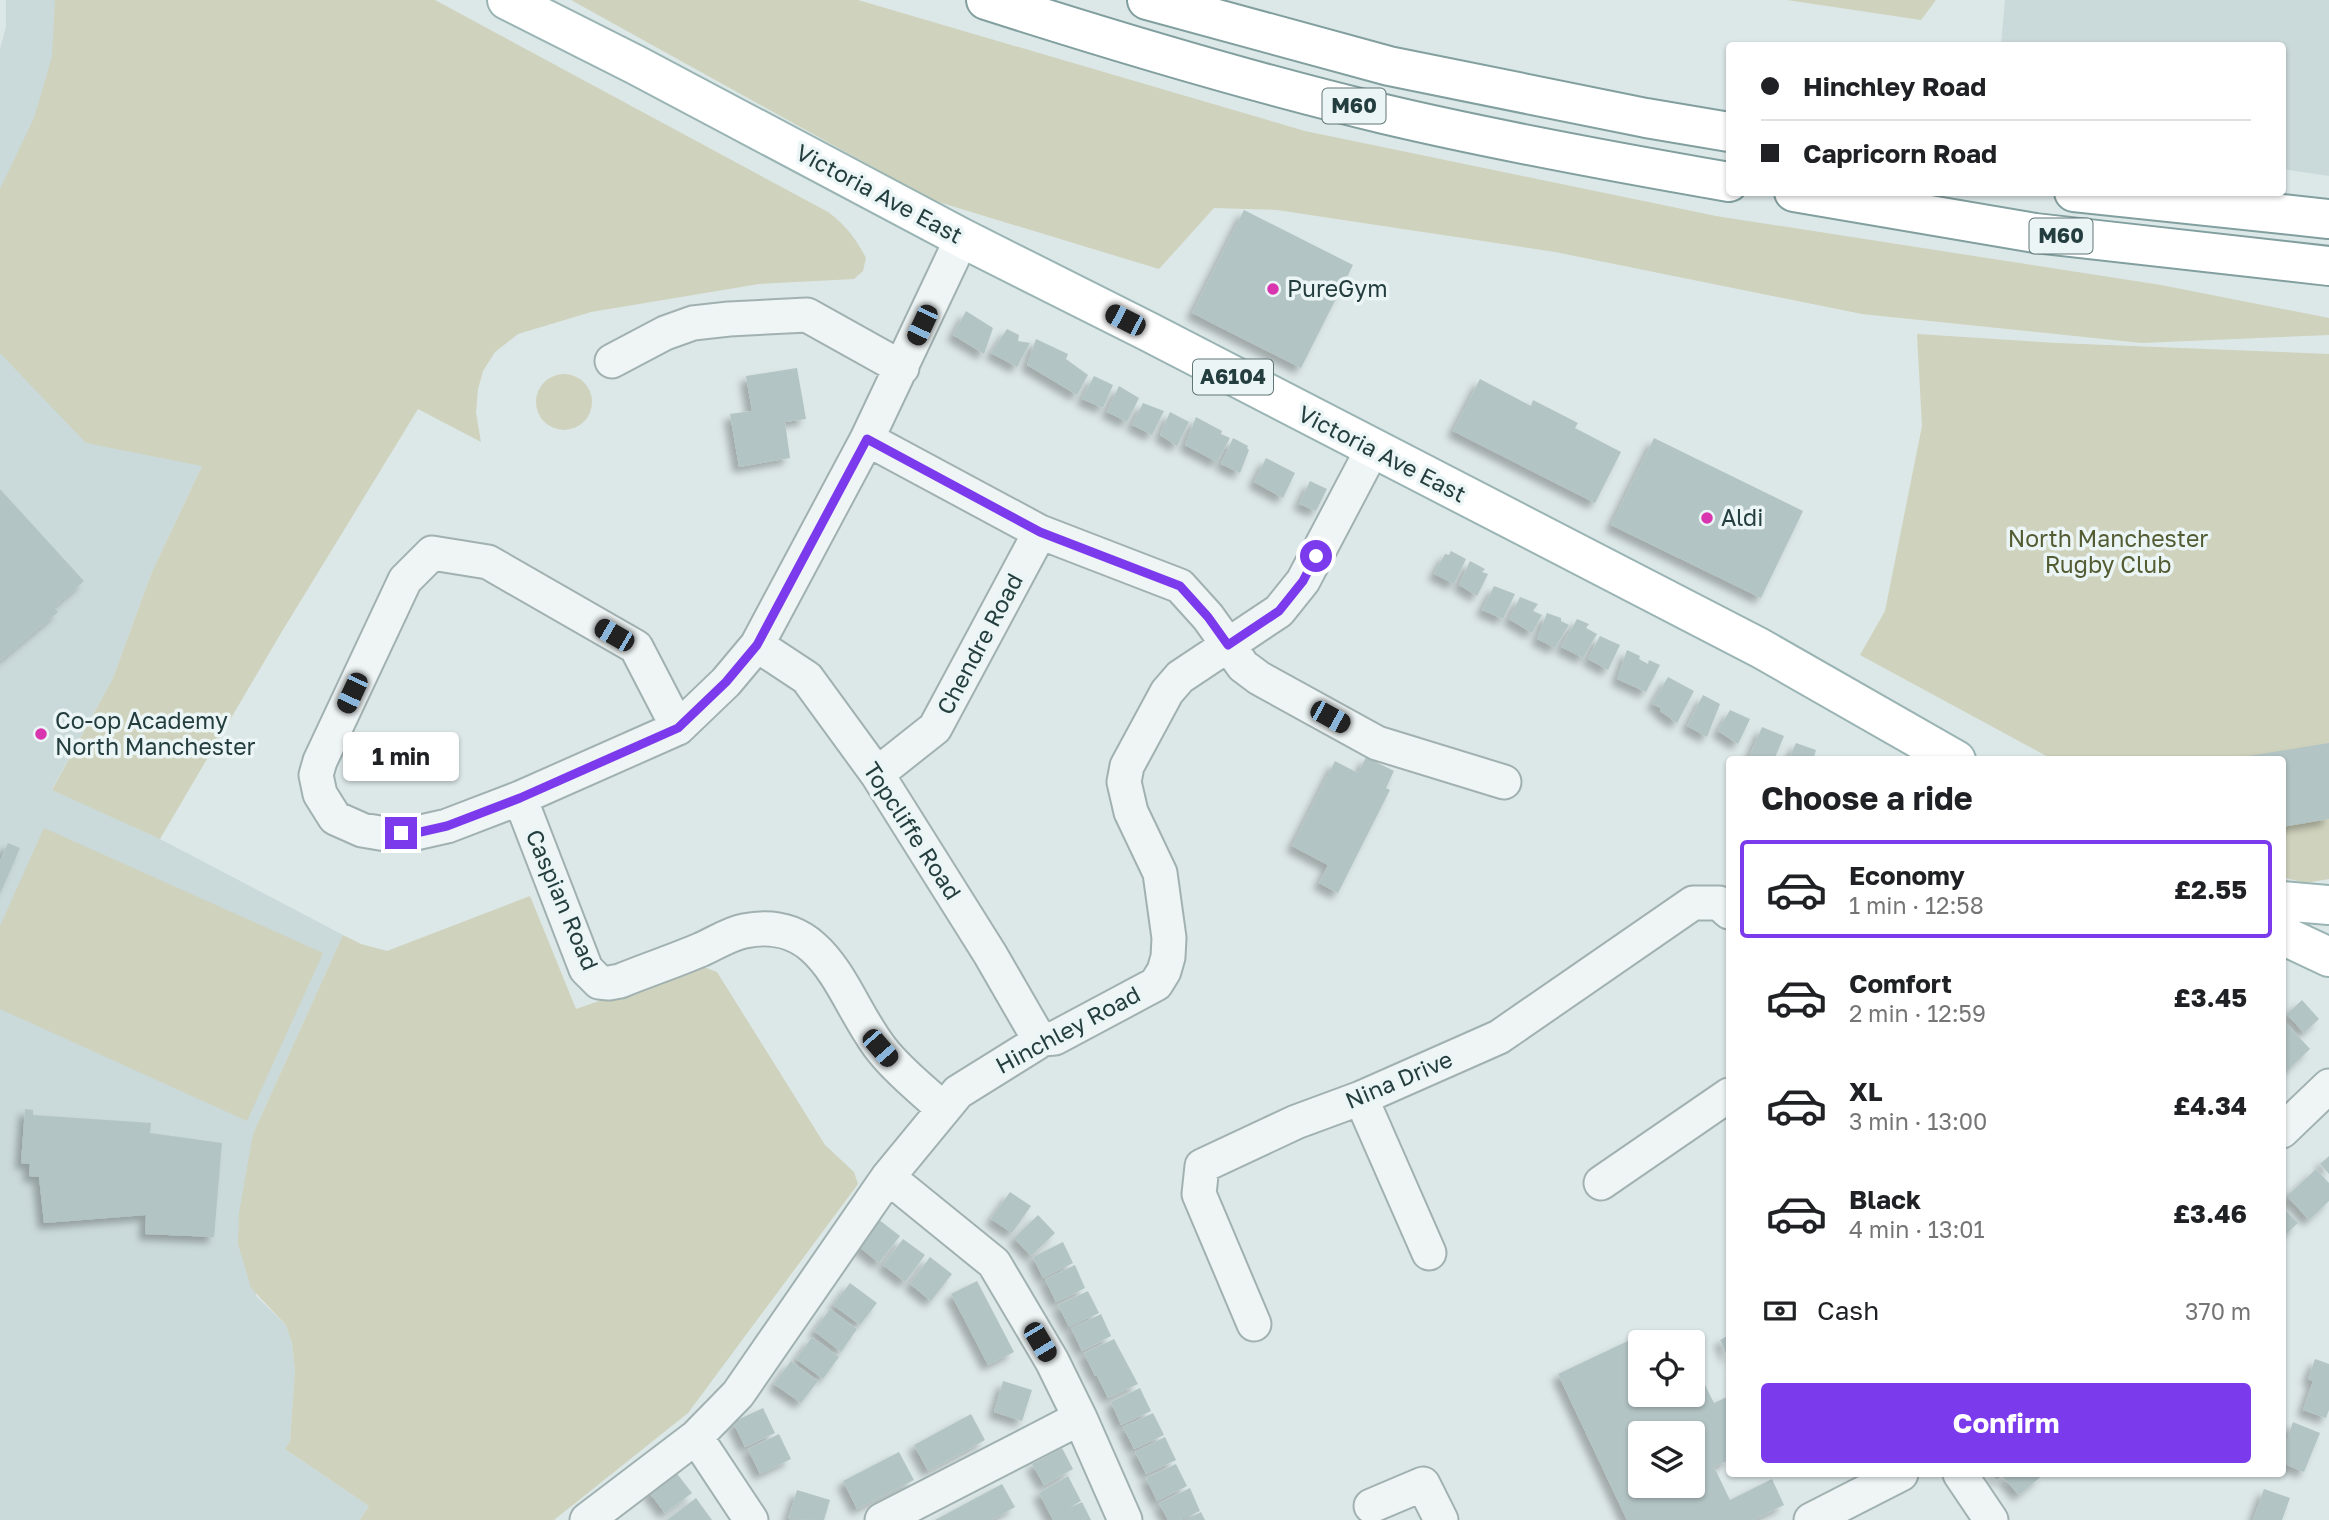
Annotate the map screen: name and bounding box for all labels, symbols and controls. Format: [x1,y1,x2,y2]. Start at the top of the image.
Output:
text: Hinchley Road [1803,71,1986,102]
road number: M60 [1322,88,1386,124]
street label: Victoria Ave East [791,137,968,249]
text: Capricorn Road [1803,138,1997,169]
road number: M60 [2030,218,2092,254]
place label: PureGym [1287,274,1388,302]
marker: PureGym [1265,281,1281,297]
car [1102,301,1149,339]
car [904,302,941,348]
road number: A6104 [1193,360,1273,394]
street label: Victoria Ave East [1294,399,1471,508]
place label: Aldi [1721,503,1763,531]
marker: Aldi [1699,510,1715,526]
park label: North Manchester Rugby Club [2008,524,2208,578]
route start [1300,540,1332,572]
street label: Chendre Road [930,568,1028,719]
car [591,615,638,655]
car [334,670,371,716]
car [1307,698,1354,736]
place label: Co-op Academy North Manchester [55,706,255,760]
marker: Co-op Academy North Manchester [33,726,49,742]
callout: 1 min [343,732,459,780]
text: 1 min [372,742,430,770]
street label: Topcliffe Road [858,756,968,905]
text: Choose a ride [1761,779,1973,817]
route end [385,817,417,849]
street label: Caspian Road [521,825,605,974]
icon: car [1765,858,1828,921]
text: Economy [1849,860,1965,891]
text: £2.55 [2174,874,2247,905]
text: 1 min · 12:58 [1849,891,1984,919]
icon: car [1765,966,1828,1029]
text: Comfort [1849,968,1952,999]
street label: Hinchley Road [991,979,1145,1079]
text: £3.45 [2174,982,2247,1013]
text: 2 min · 12:59 [1849,999,1986,1027]
car [859,1025,902,1071]
street label: Nina Drive [1341,1044,1456,1114]
icon: car [1765,1074,1828,1137]
text: XL [1849,1076,1883,1107]
text: £4.34 [2173,1090,2247,1121]
text: 3 min · 13:00 [1849,1107,1987,1135]
icon: car [1765,1182,1828,1245]
text: Black [1849,1184,1921,1215]
text: £3.46 [2173,1198,2247,1229]
text: 4 min · 13:01 [1849,1215,1985,1243]
icon: cash [1761,1292,1799,1330]
text: Cash [1817,1295,1879,1326]
text: 370 m [2185,1297,2251,1325]
car [1021,1319,1060,1365]
map controls [1628,1330,1705,1498]
button: locate [1628,1330,1705,1407]
button: Confirm [1761,1383,2251,1463]
button: layers [1628,1421,1705,1498]

